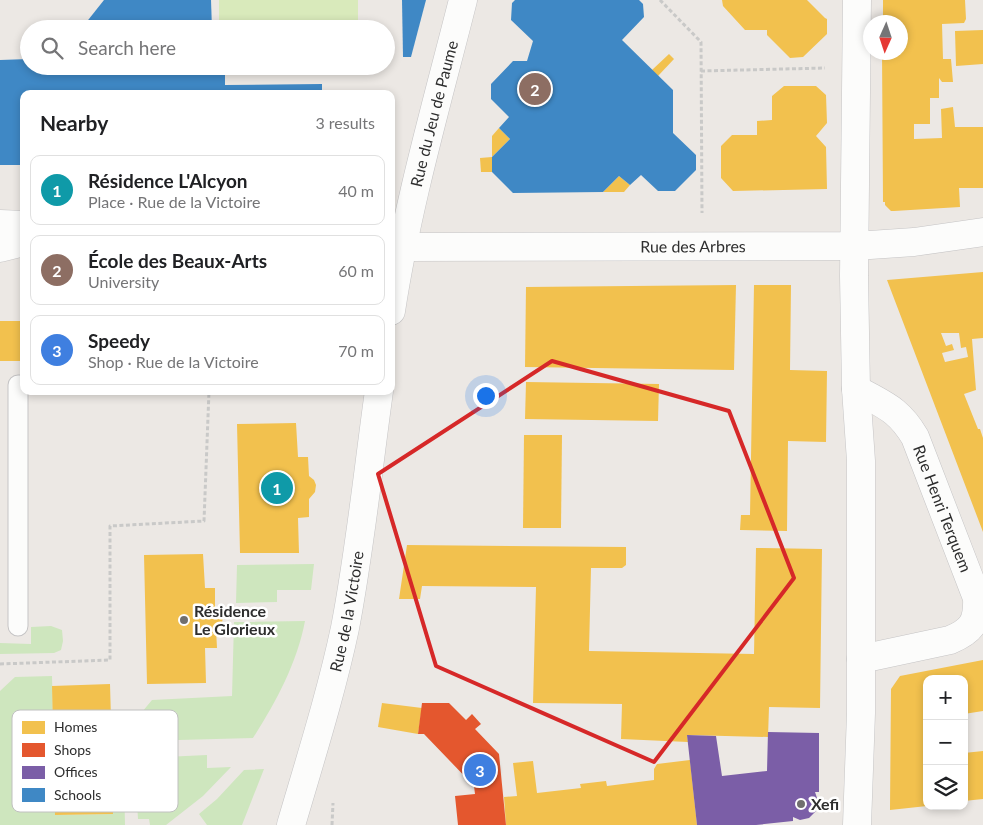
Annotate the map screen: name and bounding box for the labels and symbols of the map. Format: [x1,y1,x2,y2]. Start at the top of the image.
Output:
north arrow [863,15,908,60]
street label: Rue du Jeu de Paume [406,38,461,189]
pin: 2 [519,70,551,108]
street label: Rue des Arbres [640,236,746,255]
your location [473,383,499,409]
street label: Rue Henri Terquem [910,442,976,575]
pin: 1 [261,469,293,507]
street label: Rue de la Victoire [325,549,367,674]
place label: Résidence Le Glorieux [194,601,276,638]
marker: Résidence Le Glorieux [178,614,190,626]
legend [12,710,178,812]
text: Homes [54,718,97,735]
text: Shops [54,741,91,758]
pin: 3 [464,751,496,789]
text: Offices [54,763,98,780]
text: Schools [54,786,101,803]
place label: Xefi [811,794,839,813]
marker: Xefi [795,798,807,810]

